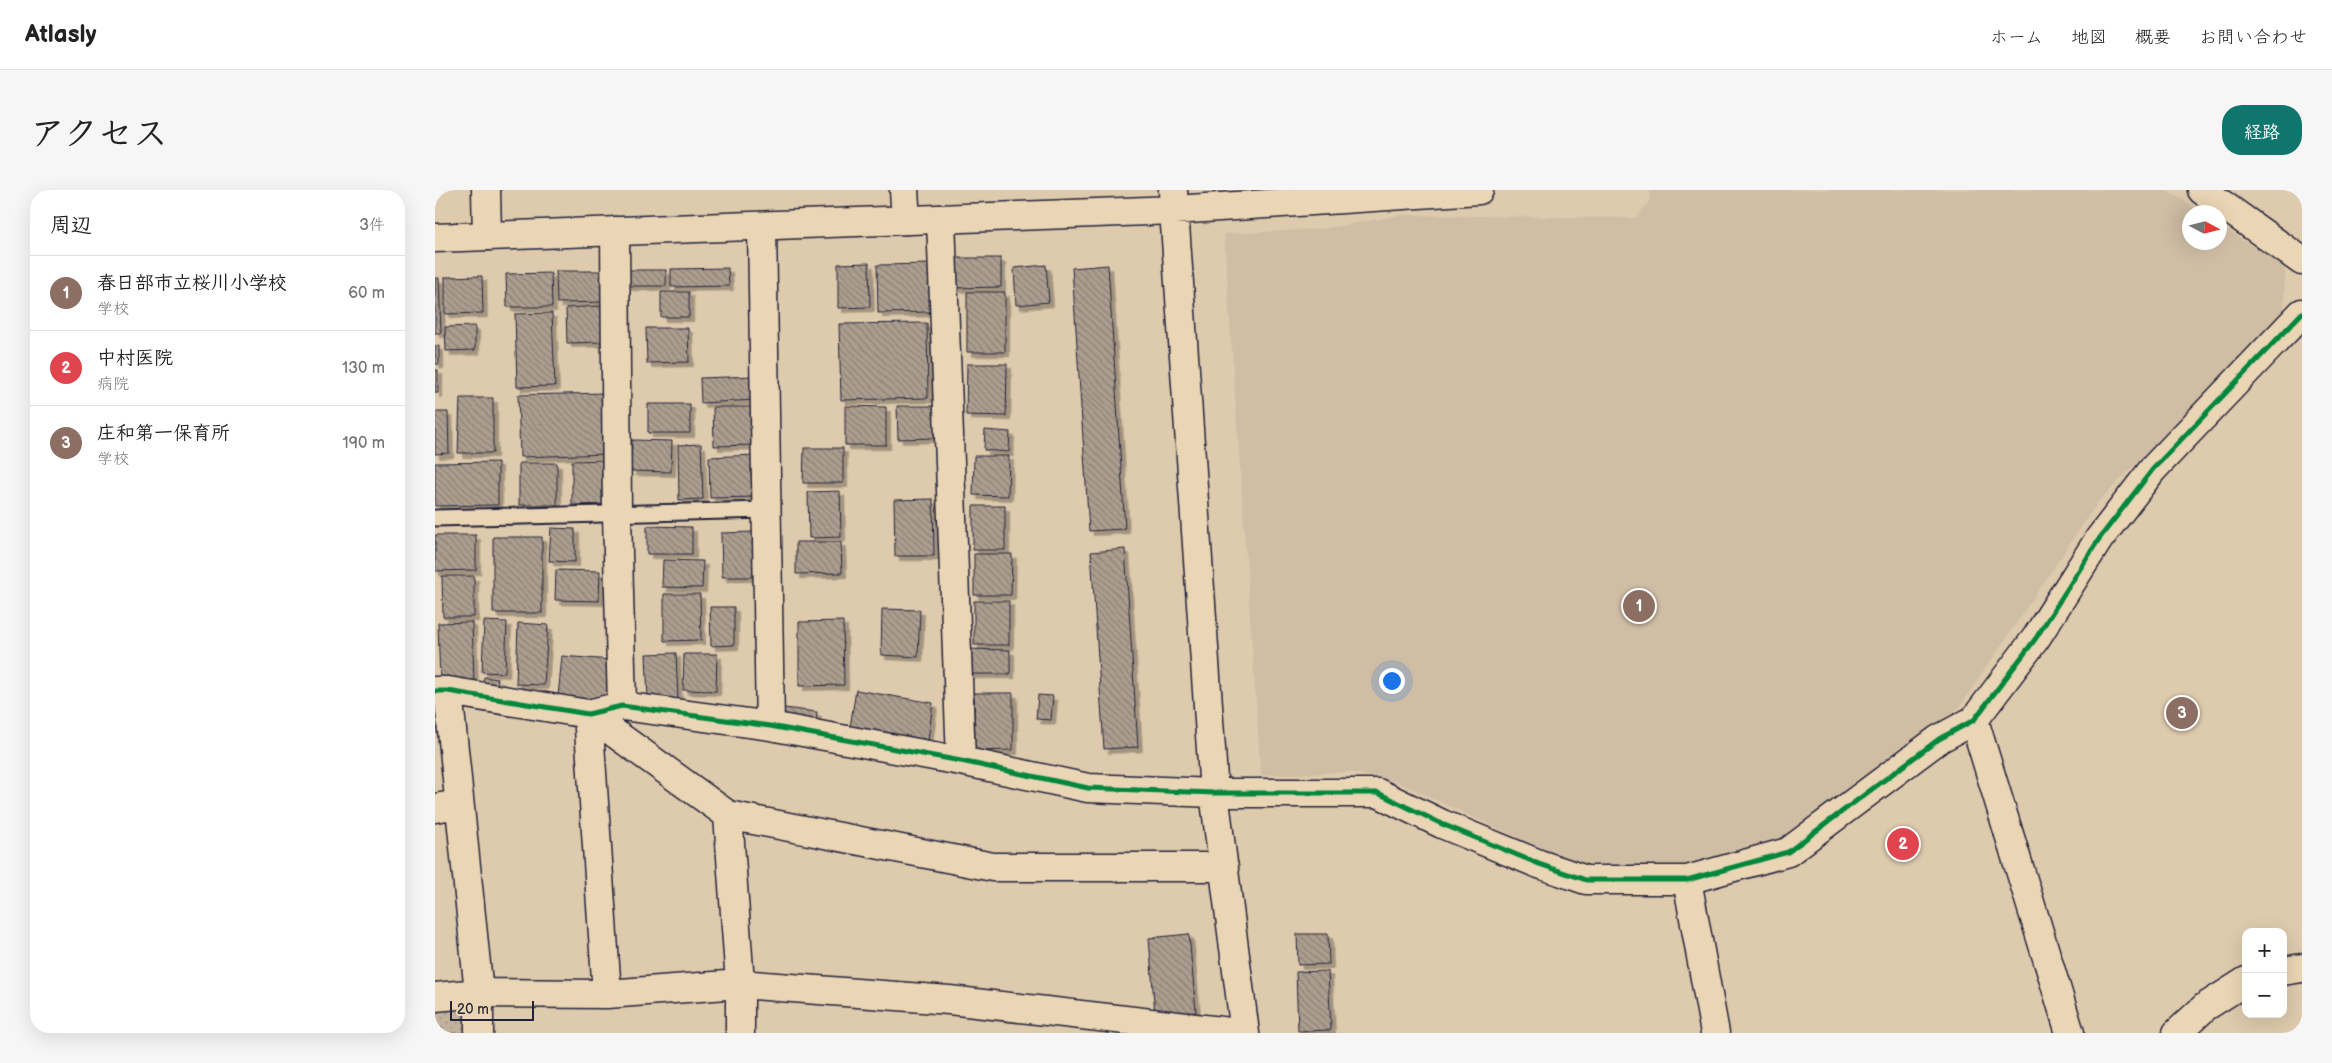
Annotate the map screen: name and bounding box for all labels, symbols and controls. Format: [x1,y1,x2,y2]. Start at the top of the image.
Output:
text: Atlasly [25,20,96,49]
text: ホーム [1990,27,2043,48]
text: 地図 [2071,27,2107,48]
text: 概要 [2135,27,2171,48]
text: お問い合わせ [2199,27,2307,48]
button: 経路 [2222,105,2302,155]
text: アクセス [30,113,168,156]
north arrow [2182,205,2227,250]
text: 周辺 [50,213,92,238]
text: 3件 [359,216,385,235]
text: 春日部市立桜川小学校 [97,272,287,295]
text: 1 [63,284,69,303]
text: 60 m [348,284,385,303]
text: 学校 [97,300,129,319]
text: 中村医院 [97,347,173,370]
text: 2 [61,359,71,378]
text: 130 m [342,359,385,378]
text: 病院 [97,375,129,394]
text: 庄和第一保育所 [97,422,230,445]
text: 3 [61,434,71,453]
text: 190 m [343,434,385,453]
text: 学校 [97,450,129,469]
pin: 1 [1623,587,1655,625]
your location [1379,668,1405,694]
pin: 3 [2166,694,2198,732]
pin: 2 [1887,825,1919,863]
map controls [2242,928,2287,1018]
button: + [2242,928,2287,973]
button: − [2242,973,2287,1018]
scale bar [450,998,534,1021]
text: 20 m [457,1001,489,1018]

